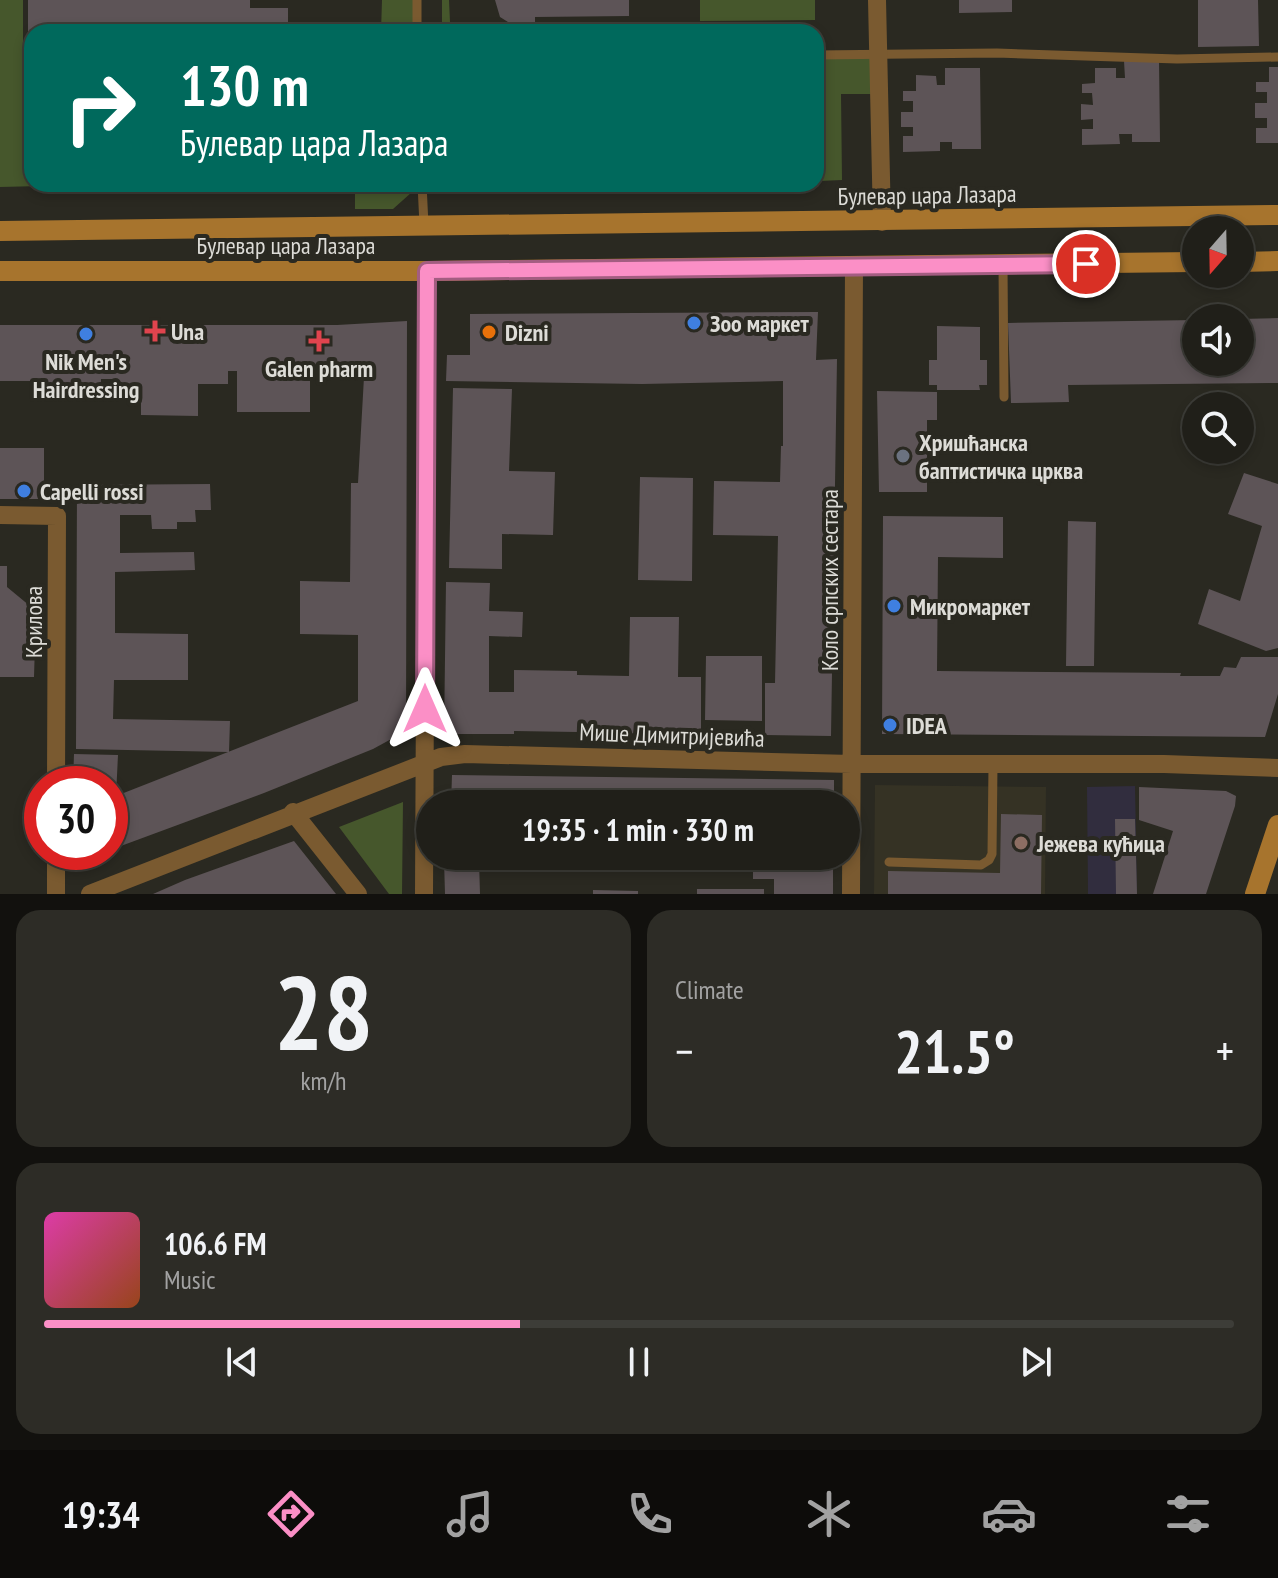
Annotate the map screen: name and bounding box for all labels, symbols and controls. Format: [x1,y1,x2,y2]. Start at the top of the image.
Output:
text: 130 m [180,49,309,121]
icon: right [48,56,152,160]
text: Булевар цара Лазара [180,119,448,166]
street label: Булевар цара Лазара [837,178,1017,212]
north arrow [1182,216,1254,288]
map controls [1182,216,1254,464]
street label: Булевар цара Лазара [197,230,375,261]
pin [1052,230,1120,298]
icon: arrive [1064,242,1108,286]
button: sound [1182,304,1254,376]
place label: Зоо маркет [710,308,810,339]
marker: Зоо маркет [685,314,703,332]
place label: Una [171,316,204,347]
place label: Dizni [505,317,549,348]
marker: Una [146,322,164,340]
marker: Dizni [480,323,498,341]
marker: Nik Men's Hairdressing [77,325,95,343]
marker: Galen pharm [310,332,328,350]
place label: Nik Men's Hairdressing [33,346,139,405]
place label: Galen pharm [265,353,373,384]
button: search [1182,392,1254,464]
place label: Хришћанска баптистичка црква [919,427,1083,486]
marker: Хришћанска баптистичка црква [894,447,912,465]
place label: Capelli rossi [40,476,144,507]
marker: Capelli rossi [15,482,33,500]
street label: Коло српских сестара [814,489,845,671]
street label: Крилова [18,586,49,658]
place label: Микромаркет [910,591,1031,622]
marker: Микромаркет [885,597,903,615]
position arrow [383,667,467,751]
place label: IDEA [906,710,948,741]
street label: Мише Димитријевића [579,716,765,754]
marker: IDEA [881,716,899,734]
speed limit sign: 30 [24,766,128,870]
text: 19:35 · 1 min · 330 m [522,810,754,849]
place label: Јежева кућица [1036,828,1165,859]
marker: Јежева кућица [1012,834,1030,852]
text: 28 [274,944,373,1079]
text: Climate [675,973,744,1006]
text: 21.5° [894,1012,1015,1090]
text: − [675,1022,693,1079]
text: + [1216,1022,1234,1079]
text: km/h [300,1064,347,1097]
text: 106.6 FM [164,1224,266,1263]
text: Music [164,1263,216,1296]
icon: previous [220,1340,264,1384]
icon: pause [617,1340,661,1384]
icon: next [1014,1340,1058,1384]
icon: directions [263,1486,319,1542]
icon: music [442,1486,498,1542]
icon: phone [622,1486,678,1542]
icon: climate [801,1486,857,1542]
icon: car [981,1486,1037,1542]
icon: filters [1160,1486,1216,1542]
text: 19:34 [62,1491,140,1538]

